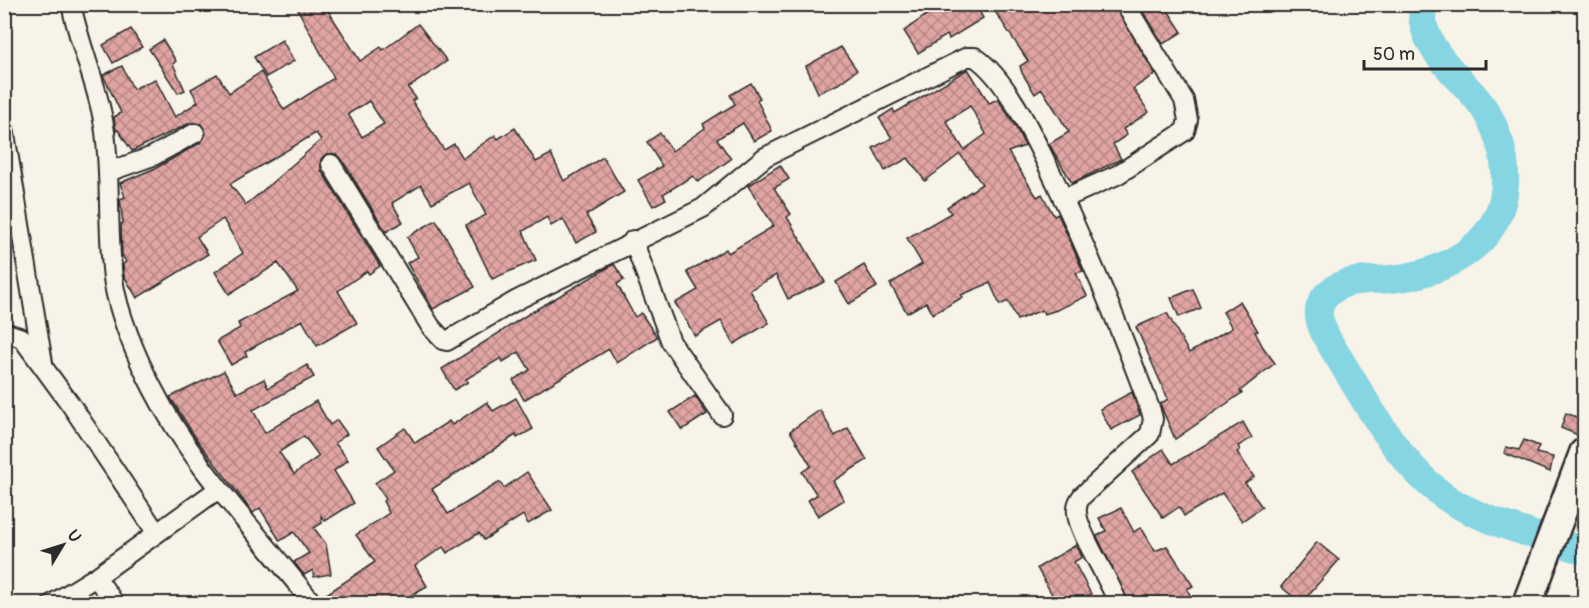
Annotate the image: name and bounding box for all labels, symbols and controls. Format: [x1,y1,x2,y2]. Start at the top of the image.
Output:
scale bar [1364,33,1486,71]
text: 50 m [1373,43,1415,66]
north arrow [33,515,93,575]
text: U [63,526,85,547]

